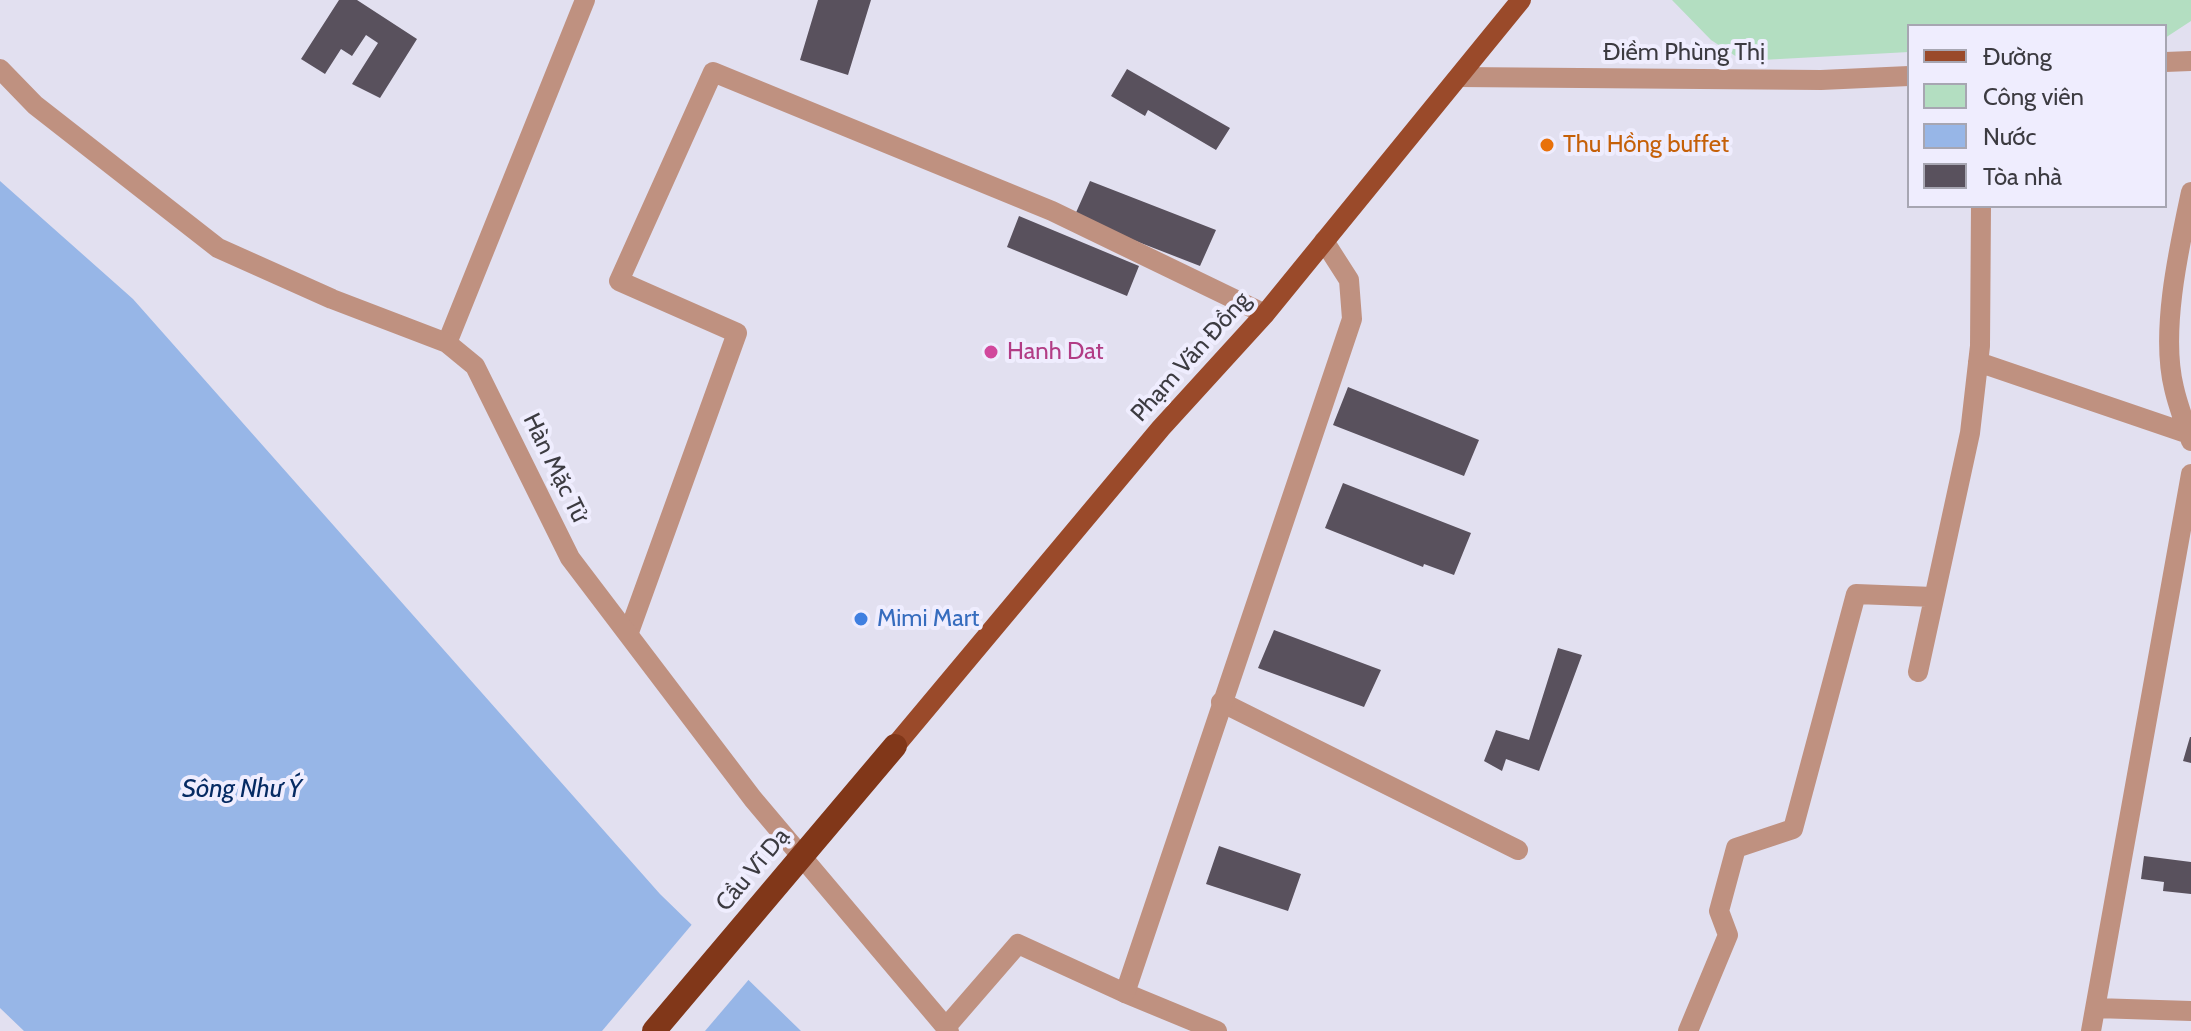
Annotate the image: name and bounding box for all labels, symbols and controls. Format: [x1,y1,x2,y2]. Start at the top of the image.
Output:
legend [1907,24,2167,208]
street label: Điềm Phùng Thị [1603,39,1765,67]
text: Đường [1983,42,2052,71]
text: Công viên [1983,82,2084,111]
text: Nước [1983,122,2036,151]
place label: Thu Hồng buffet [1563,131,1729,159]
marker: Thu Hồng buffet [1538,136,1556,154]
text: Tòa nhà [1983,162,2062,191]
street label: Phạm Văn Đồng [1125,286,1257,428]
place label: Hanh Dat [1007,338,1104,366]
marker: Hanh Dat [982,343,1000,361]
street label: Hàn Mặc Tử [516,409,594,527]
place label: Mimi Mart [877,605,979,633]
marker: Mimi Mart [852,610,870,628]
water label: Sông Như Ý [182,773,302,805]
street label: Cầu Vĩ Dạ [710,823,796,917]

